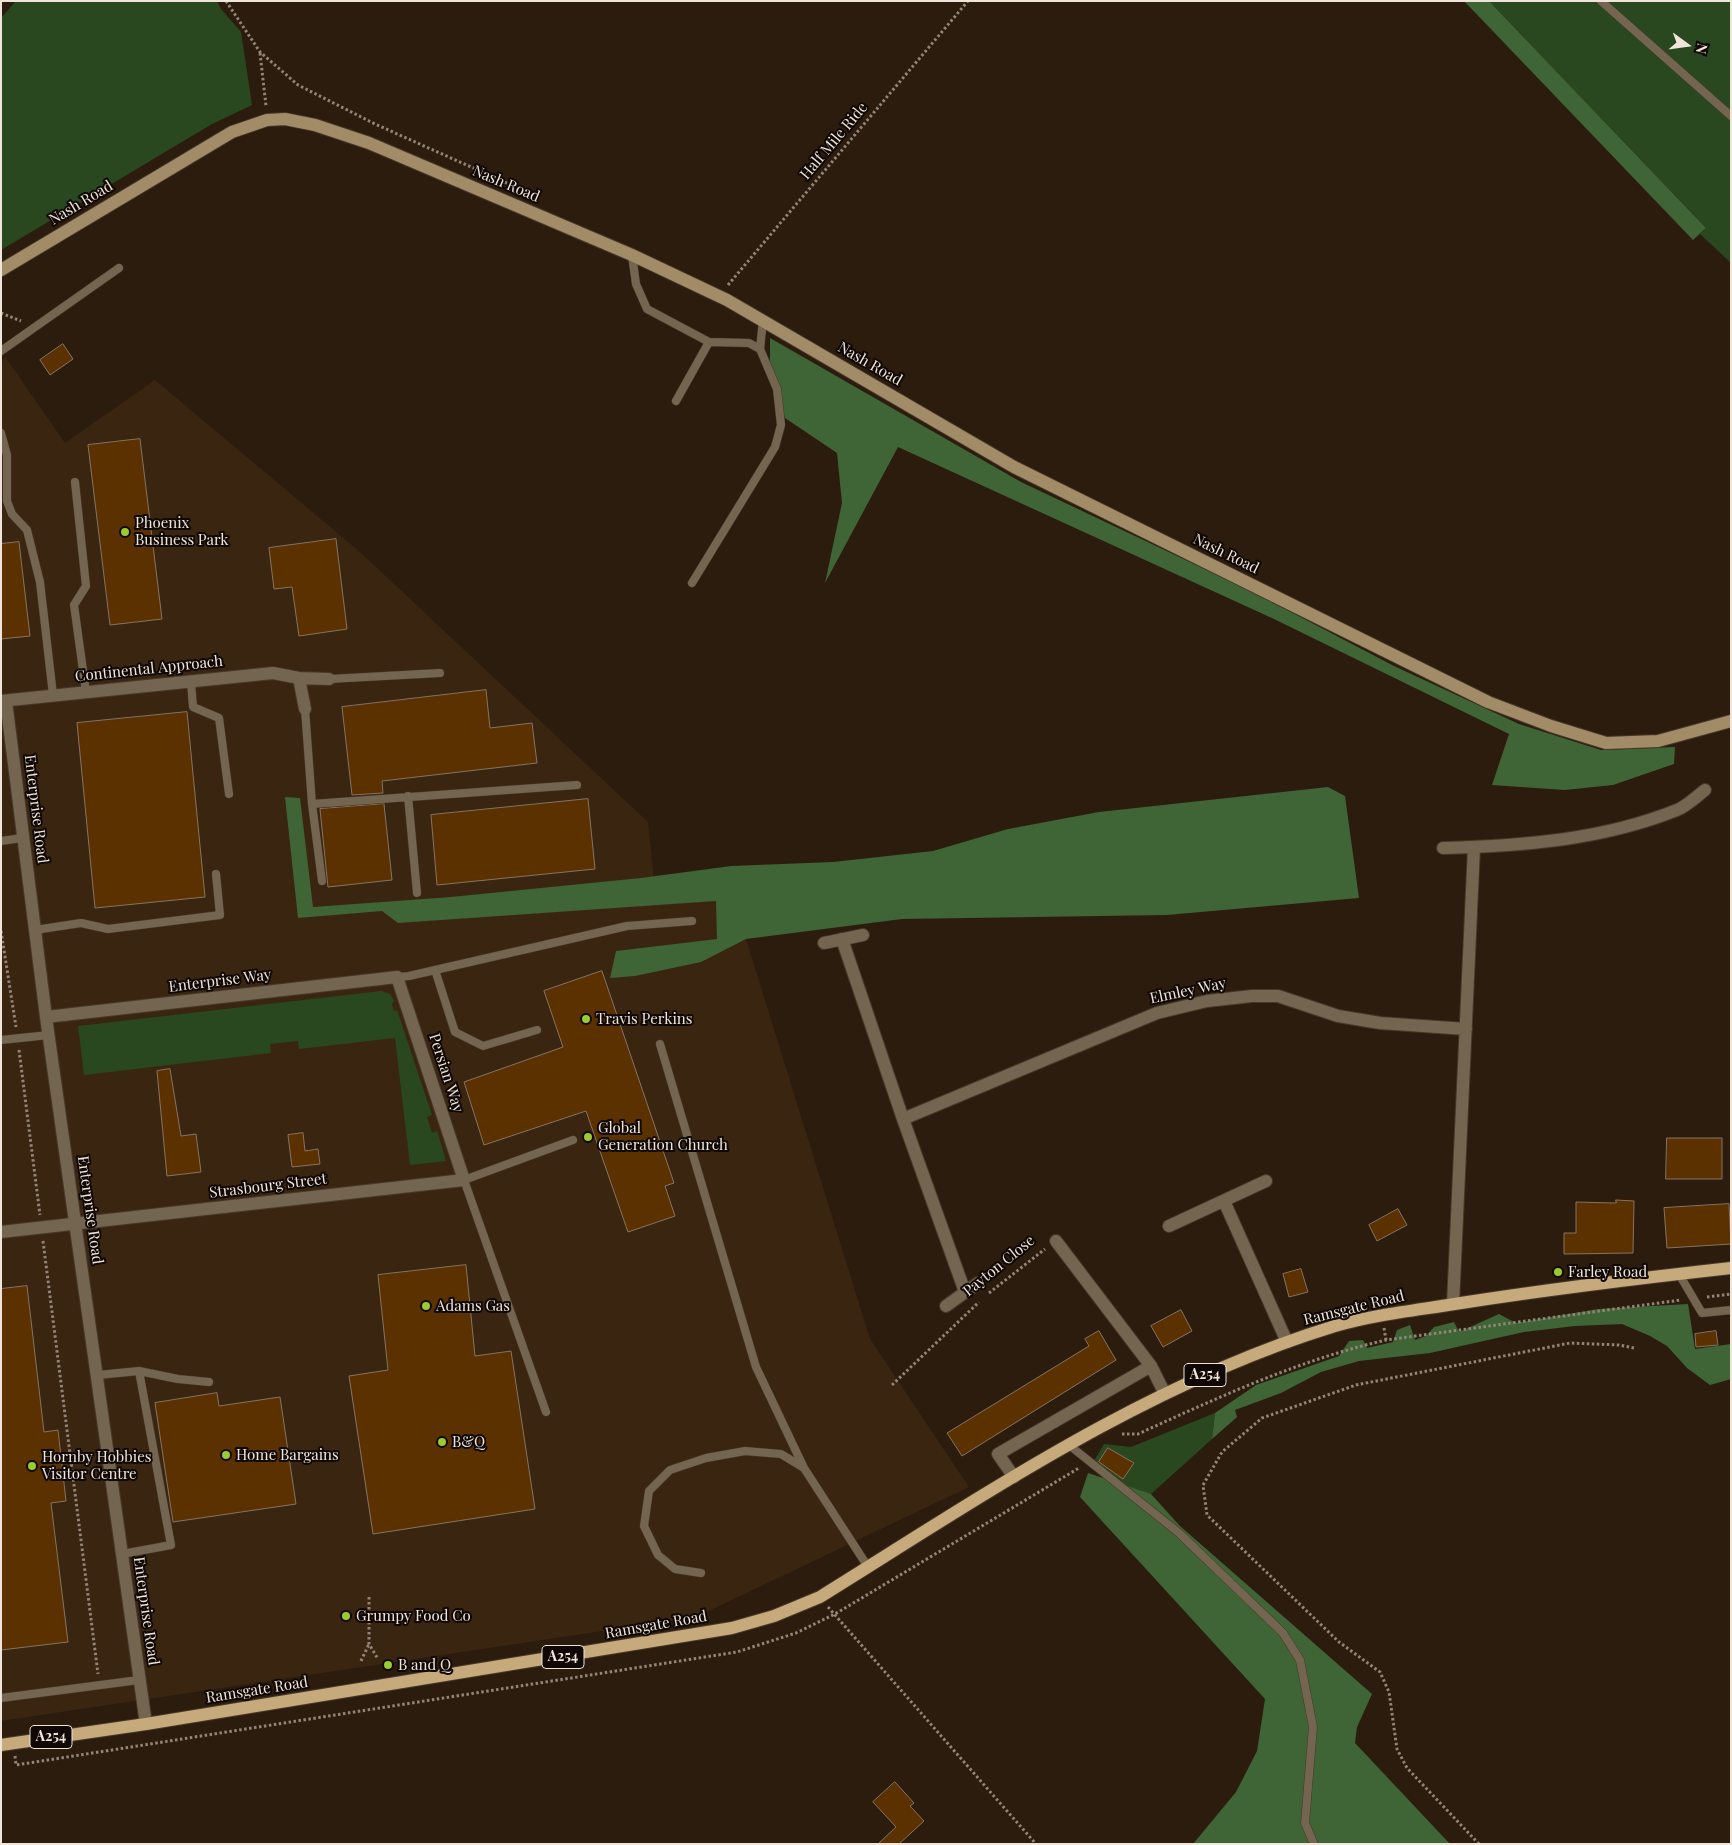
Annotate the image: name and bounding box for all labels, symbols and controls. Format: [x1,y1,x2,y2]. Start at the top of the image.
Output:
north arrow [1662,20,1712,70]
text: N [1692,42,1712,56]
street label: Half Mile Ride [797,99,871,183]
street label: Nash Road [470,162,542,206]
street label: Nash Road [46,177,116,229]
street label: Nash Road [835,338,905,390]
place label: Phoenix Business Park [135,514,229,549]
marker: Phoenix Business Park [119,526,131,538]
street label: Nash Road [1190,530,1262,578]
street label: Continental Approach [74,652,224,686]
street label: Enterprise Road [20,754,52,864]
street label: Enterprise Way [168,966,272,996]
street label: Elmley Way [1148,974,1228,1008]
place label: Travis Perkins [596,1010,692,1028]
marker: Travis Perkins [580,1013,592,1025]
street label: Persian Way [425,1031,467,1115]
place label: Global Generation Church [598,1119,728,1154]
marker: Global Generation Church [582,1131,594,1143]
street label: Enterprise Road [73,1154,107,1266]
street label: Strasbourg Street [208,1170,328,1202]
street label: Payton Close [960,1232,1038,1300]
place label: Farley Road [1568,1263,1647,1281]
marker: Farley Road [1552,1266,1564,1278]
street label: Ramsgate Road [1302,1287,1406,1329]
place label: Adams Gas [436,1297,510,1315]
marker: Adams Gas [420,1300,432,1312]
road number: A254 [1184,1364,1226,1386]
place label: B&Q [452,1433,485,1451]
marker: B&Q [436,1436,448,1448]
place label: Home Bargains [236,1446,339,1464]
place label: Hornby Hobbies Visitor Centre [42,1448,151,1483]
marker: Home Bargains [220,1449,232,1461]
marker: Hornby Hobbies Visitor Centre [26,1460,38,1472]
street label: Enterprise Road [129,1555,163,1667]
place label: Grumpy Food Co [356,1607,471,1625]
street label: Ramsgate Road [604,1607,708,1643]
marker: Grumpy Food Co [340,1610,352,1622]
road number: A254 [542,1645,584,1668]
place label: B and Q [398,1656,451,1674]
marker: B and Q [382,1659,394,1671]
street label: Ramsgate Road [205,1673,309,1707]
road number: A254 [30,1725,72,1748]

